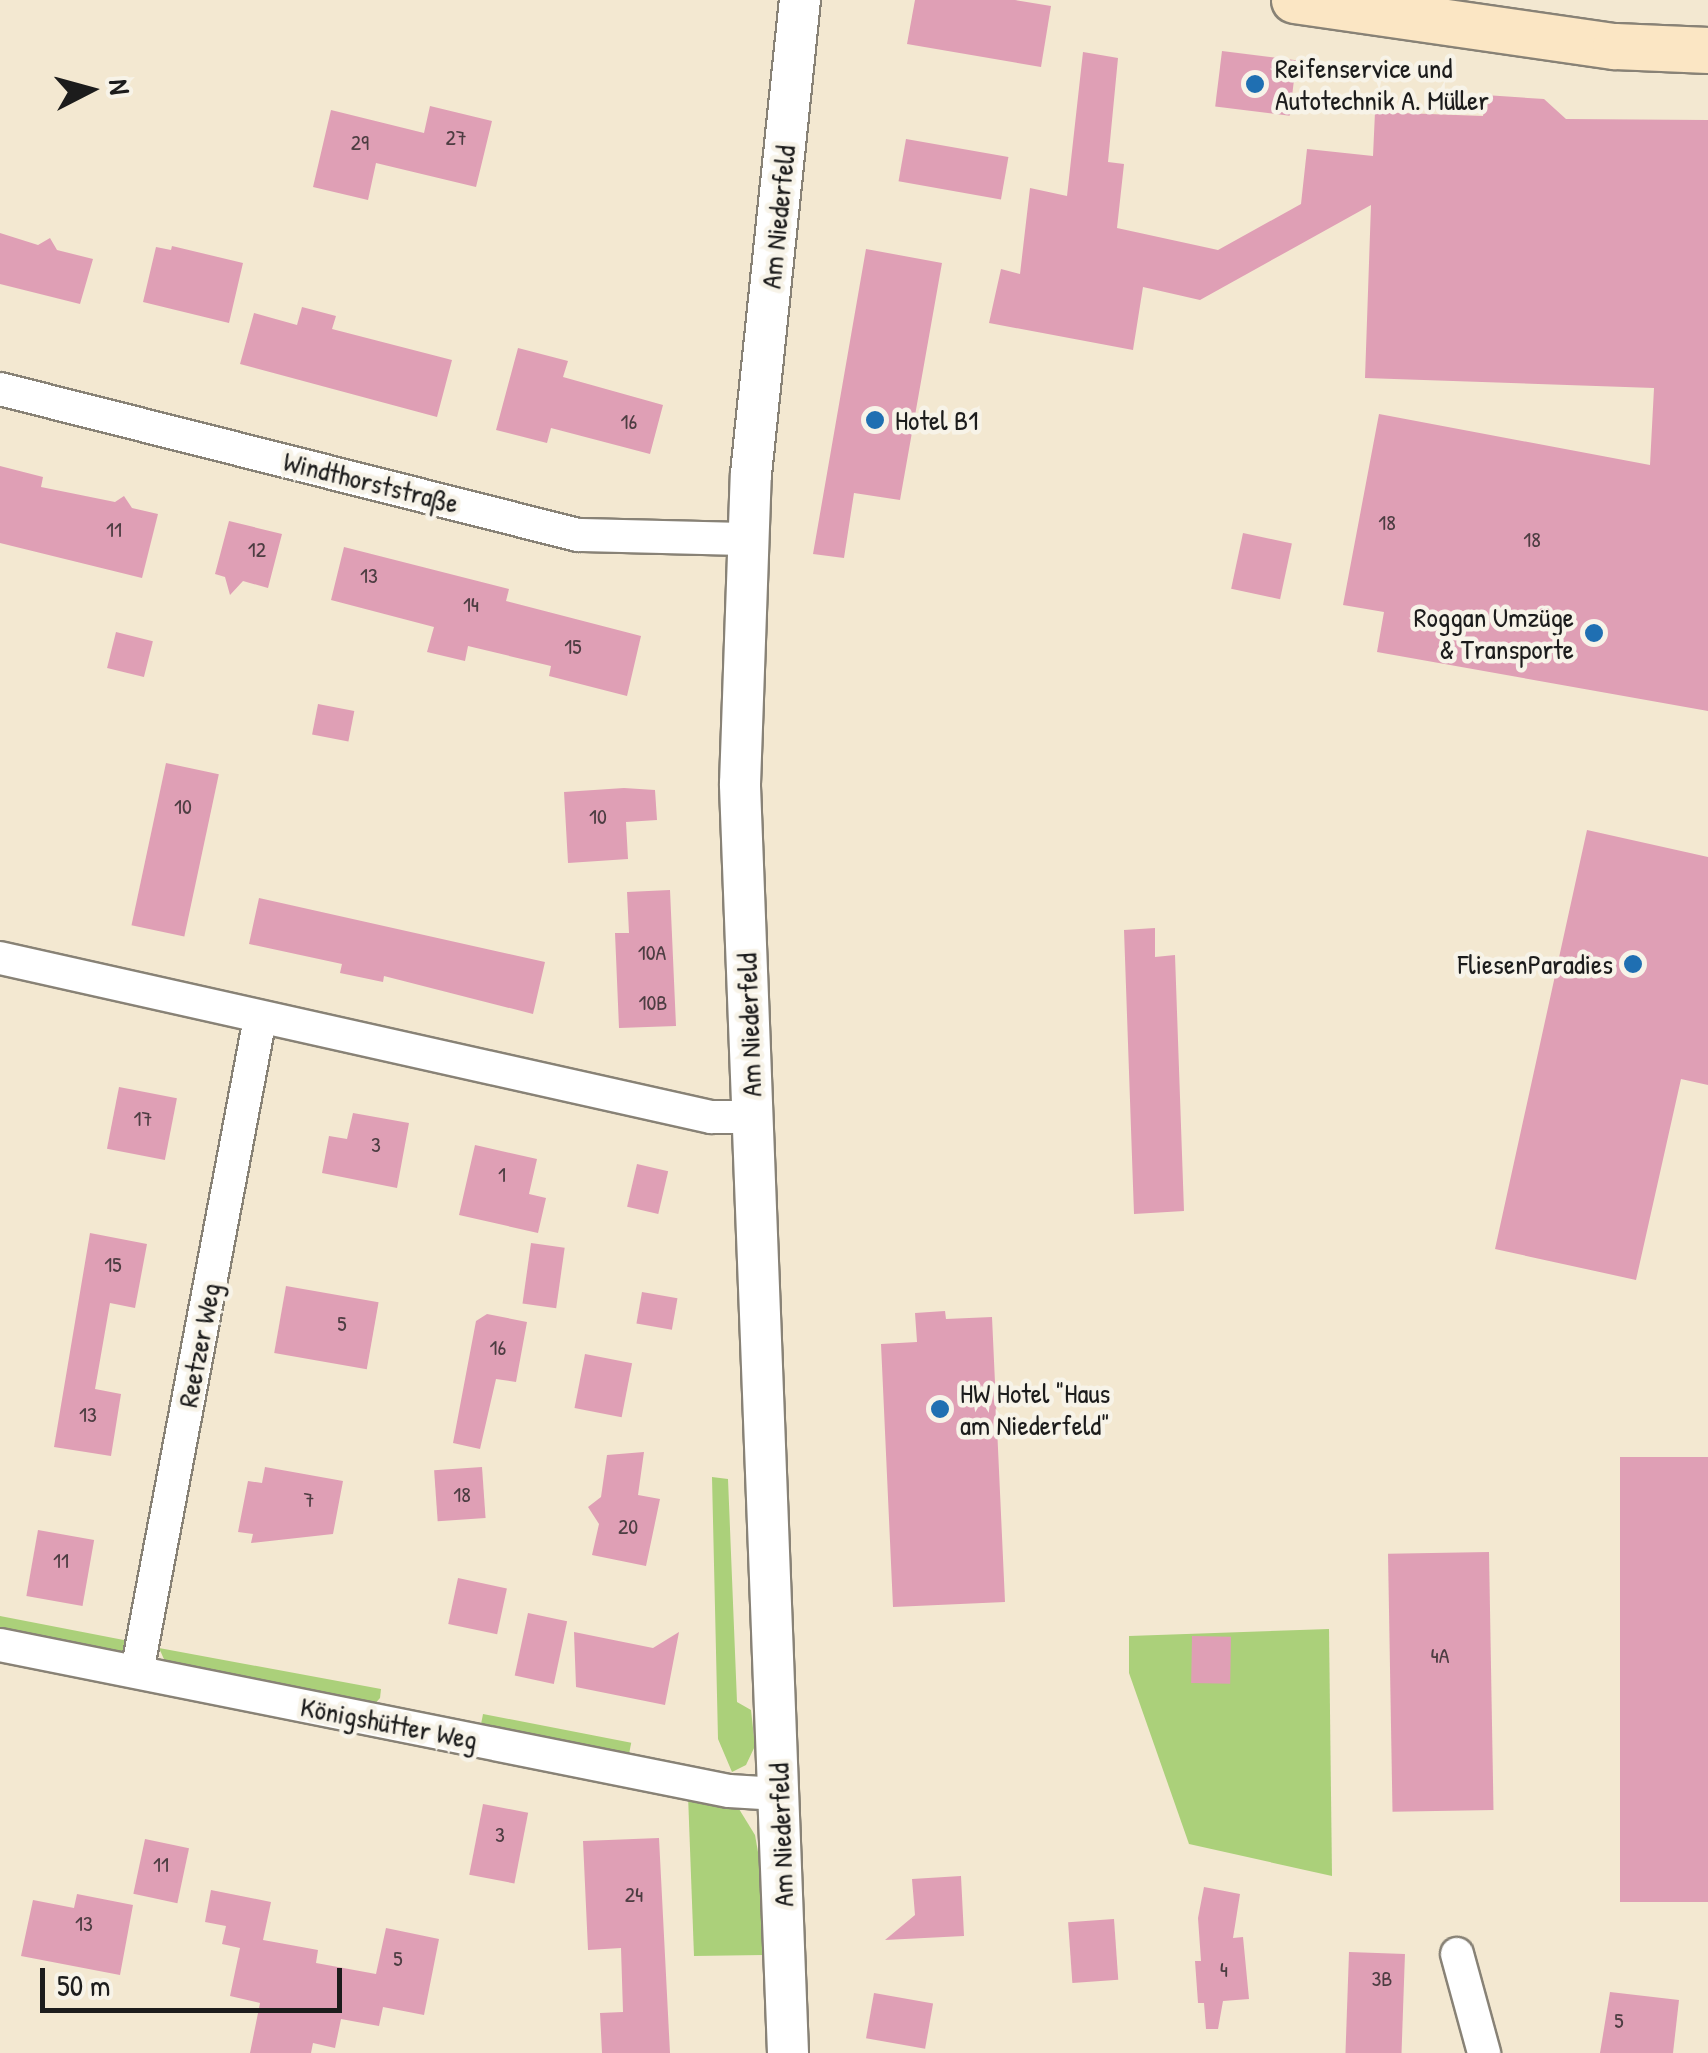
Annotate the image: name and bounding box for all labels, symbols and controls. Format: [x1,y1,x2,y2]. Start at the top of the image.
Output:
north arrow [40,40,140,140]
place label: Reifenservice und Autotechnik A. Müller [1275,51,1489,117]
marker: Reifenservice und Autotechnik A. Müller [1244,73,1266,95]
text: N [100,77,140,96]
house number: 27 [445,125,467,151]
house number: 29 [351,130,369,156]
street label: Am Niederfeld [754,144,802,290]
place label: Hotel B1 [895,403,978,437]
house number: 16 [621,409,637,435]
marker: Hotel B1 [864,409,886,431]
street label: Windthorststraße [280,444,462,520]
house number: 18 [1378,510,1396,536]
house number: 11 [106,517,122,543]
house number: 18 [1523,527,1541,553]
house number: 12 [248,537,266,563]
house number: 13 [360,563,378,589]
house number: 14 [463,592,479,618]
place label: Roggan Umzüge & Transporte [1414,600,1574,666]
marker: Roggan Umzüge & Transporte [1583,622,1605,644]
house number: 15 [564,634,582,660]
house number: 10 [174,794,192,820]
house number: 10 [589,804,607,830]
house number: 10A [638,940,666,966]
place label: FliesenParadies [1458,947,1613,981]
street label: Am Niederfeld [730,953,768,1097]
marker: FliesenParadies [1622,953,1644,975]
house number: 10B [639,990,667,1016]
house number: 17 [134,1106,152,1132]
house number: 3 [371,1132,381,1158]
house number: 1 [498,1162,506,1188]
house number: 15 [104,1252,122,1278]
street label: Reetzer Weg [171,1280,227,1410]
house number: 5 [337,1311,347,1337]
house number: 16 [490,1335,506,1361]
place label: HW Hotel "Haus am Niederfeld" [960,1376,1110,1442]
marker: HW Hotel "Haus am Niederfeld" [929,1398,951,1420]
house number: 13 [79,1402,97,1428]
house number: 18 [453,1482,471,1508]
house number: 7 [304,1487,314,1513]
house number: 20 [618,1514,638,1540]
house number: 11 [53,1548,69,1574]
house number: 4A [1431,1643,1449,1669]
street label: Königshütter Weg [298,1689,480,1757]
street label: Am Niederfeld [762,1763,800,1907]
house number: 3 [495,1822,505,1848]
house number: 11 [153,1852,169,1878]
house number: 24 [625,1882,643,1908]
house number: 13 [75,1911,93,1937]
house number: 5 [393,1946,403,1972]
scale bar [45,1948,348,2010]
house number: 4 [1220,1957,1228,1983]
text: 50 m [57,1965,110,2005]
house number: 3B [1371,1966,1393,1992]
house number: 5 [1614,2008,1624,2034]

